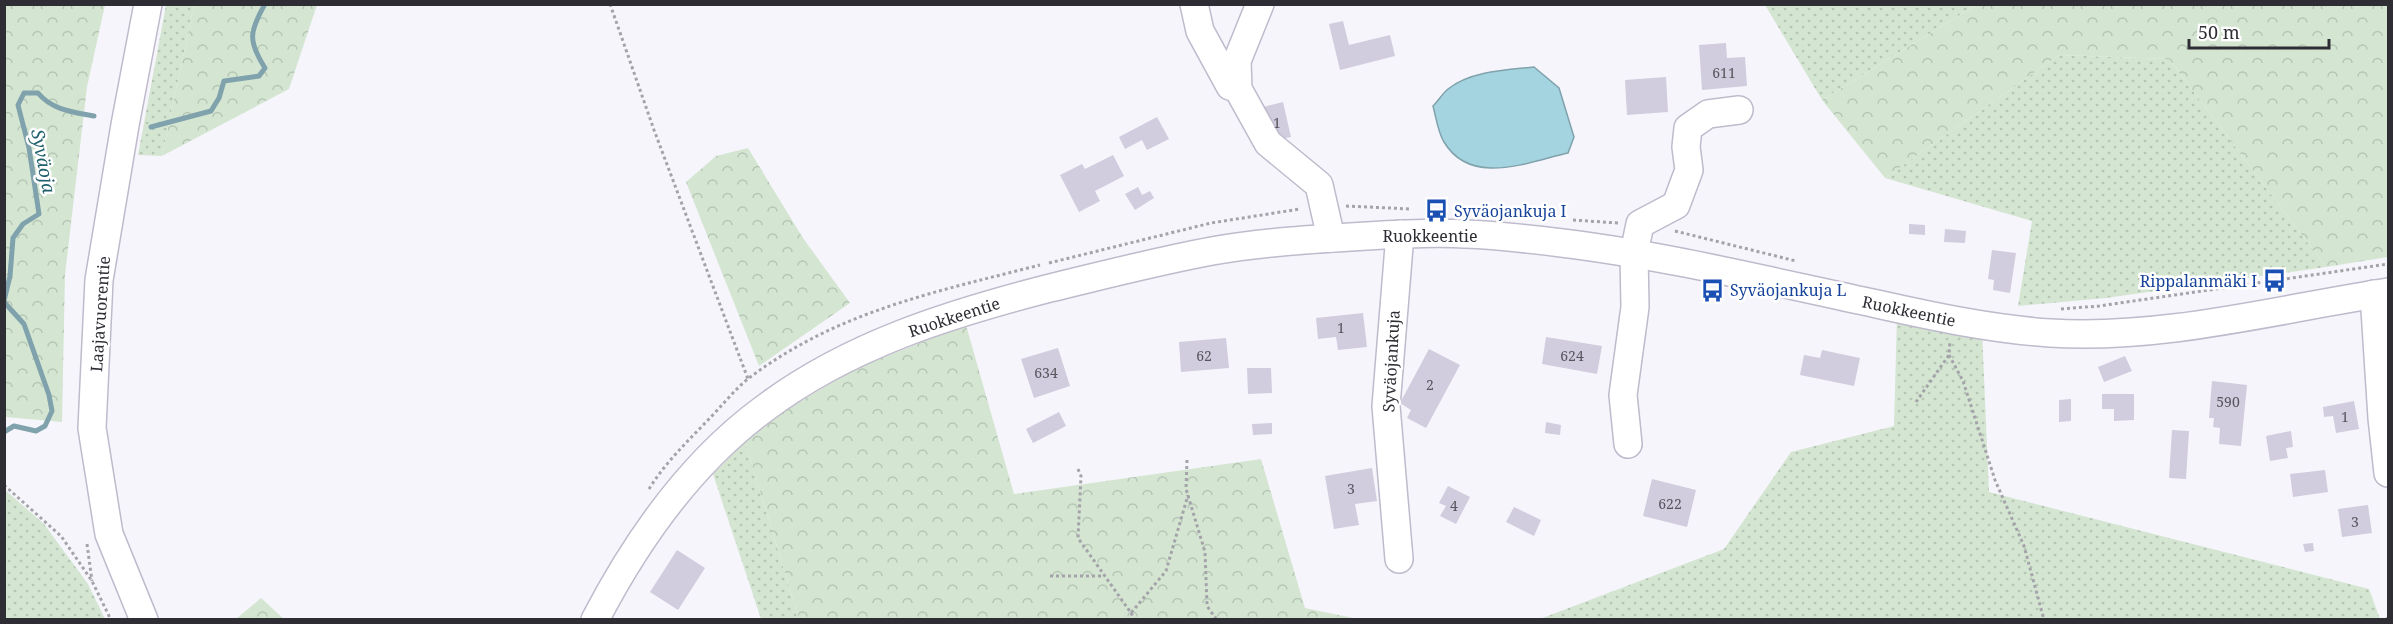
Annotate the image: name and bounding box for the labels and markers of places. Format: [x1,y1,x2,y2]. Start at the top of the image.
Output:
bus stop icon: Syväojankuja I [1423,198,1449,224]
place label: Syväojankuja I [1454,200,1567,222]
bus stop icon: Rippalanmäki I [2262,268,2288,294]
place label: Rippalanmäki I [2140,270,2257,292]
bus stop icon: Syväojankuja L [1699,277,1725,303]
place label: Syväojankuja L [1730,279,1847,301]

